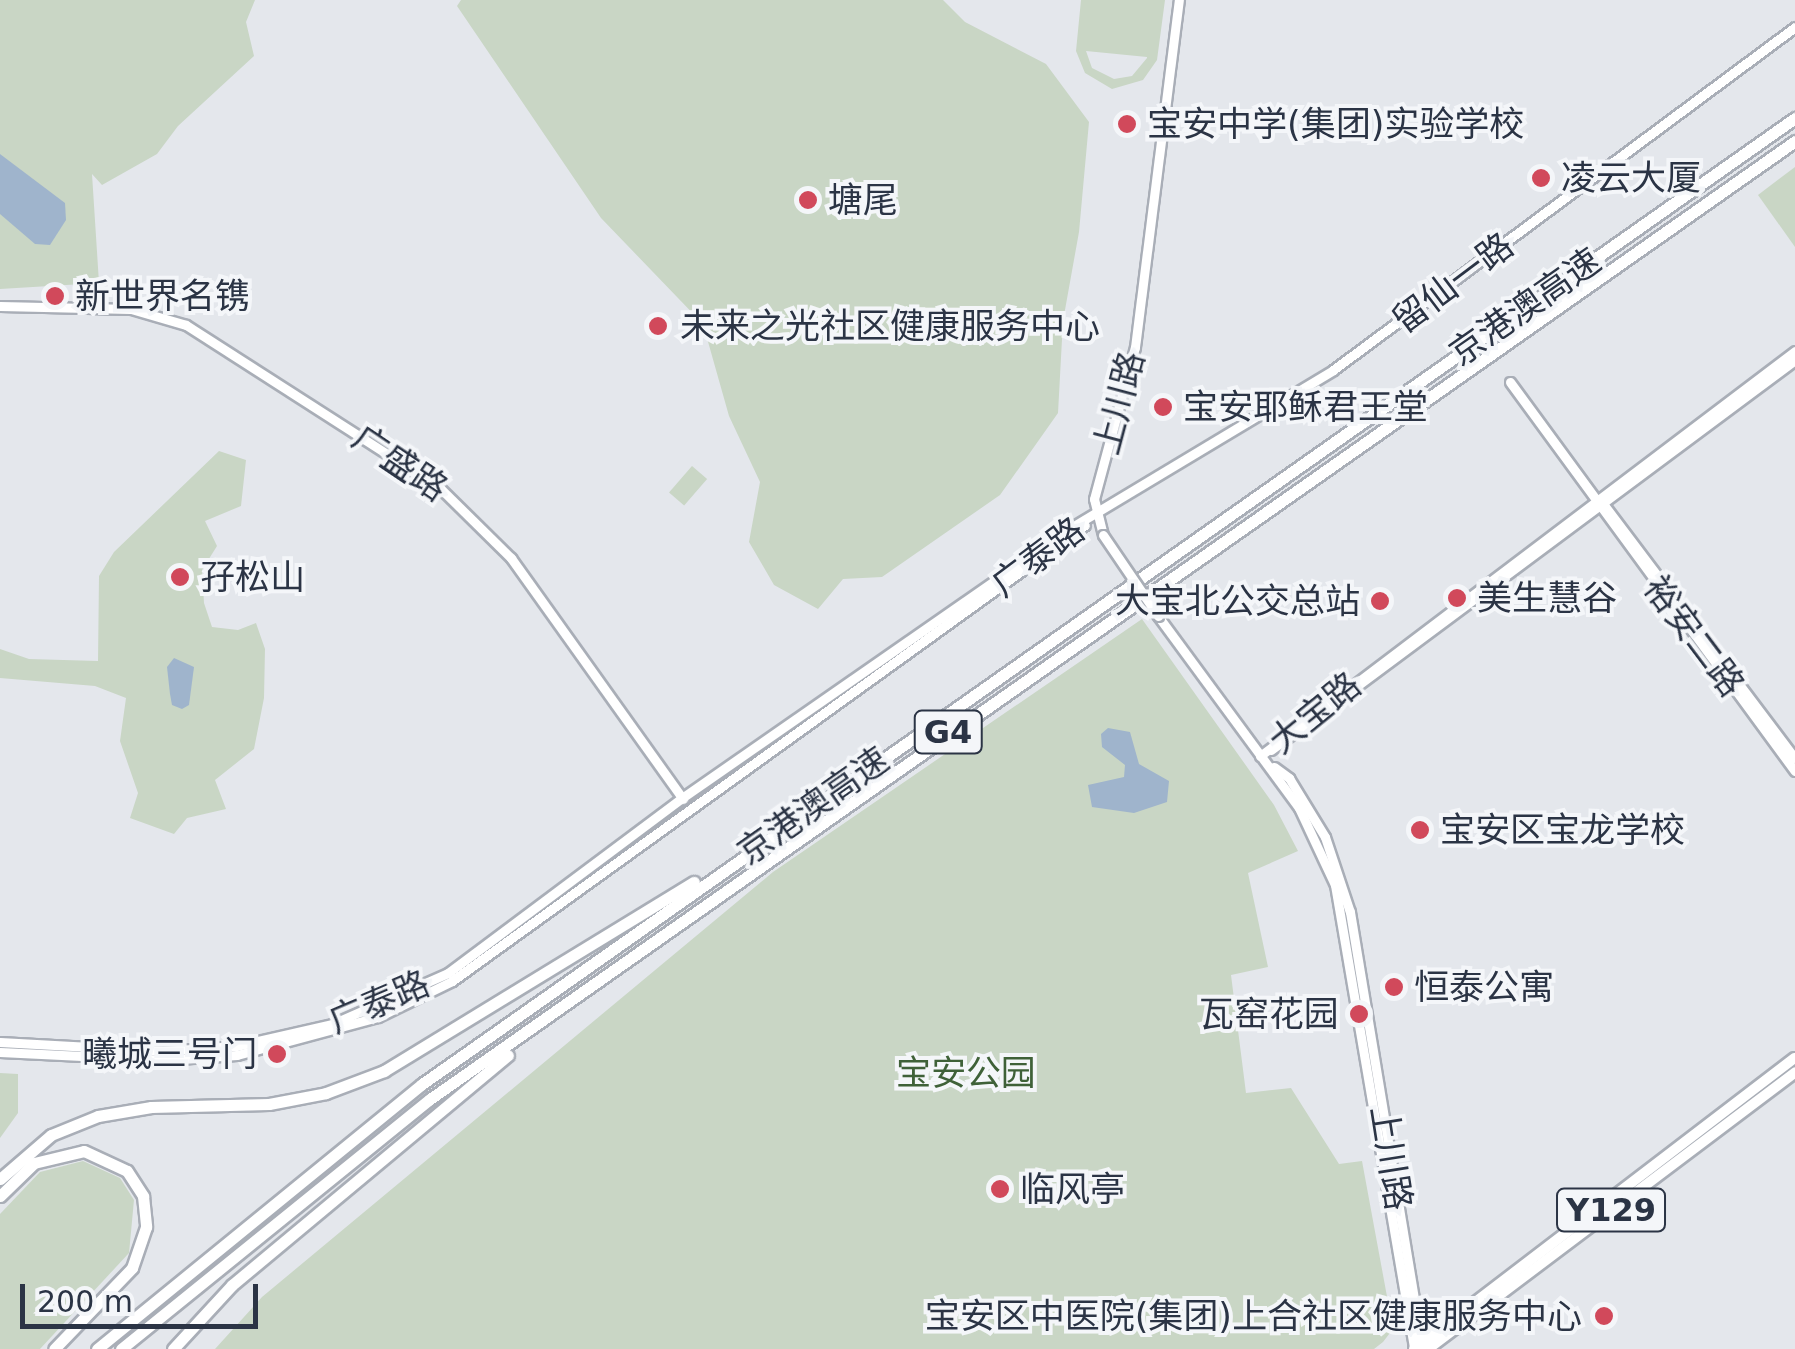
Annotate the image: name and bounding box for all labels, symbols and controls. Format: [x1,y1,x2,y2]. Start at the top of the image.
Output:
place label: 宝安中学(集团)实验学校 [1147,103,1524,145]
marker: 宝安中学(集团)实验学校 [1116,113,1138,135]
place label: 凌云大厦 [1561,157,1701,199]
marker: 凌云大厦 [1530,167,1552,189]
place label: 塘尾 [828,179,898,221]
marker: 塘尾 [797,189,819,211]
street label: 留仙一路 [1384,224,1522,342]
street label: 京港澳高速 [1441,240,1609,374]
place label: 新世界名镌 [75,275,250,317]
marker: 新世界名镌 [44,285,66,307]
place label: 未来之光社区健康服务中心 [680,305,1100,347]
marker: 未来之光社区健康服务中心 [645,313,671,339]
street label: 上川路 [1085,347,1153,459]
place label: 宝安耶稣君王堂 [1183,386,1428,428]
marker: 宝安耶稣君王堂 [1152,396,1174,418]
street label: 广盛路 [345,416,455,510]
street label: 广泰路 [983,509,1093,605]
place label: 孖松山 [200,556,305,598]
marker: 孖松山 [169,566,191,588]
street label: 裕安二路 [1635,567,1753,705]
place label: 美生慧谷 [1477,577,1617,619]
place label: 大宝北公交总站 [1115,580,1360,622]
marker: 美生慧谷 [1446,587,1468,609]
marker: 大宝北公交总站 [1369,590,1391,612]
street label: 大宝路 [1261,664,1369,762]
road number: G4 [913,705,983,759]
street label: 京港澳高速 [729,739,897,873]
place label: 宝安区宝龙学校 [1440,809,1685,851]
marker: 宝安区宝龙学校 [1409,819,1431,841]
street label: 广泰路 [322,962,436,1042]
place label: 恒泰公寓 [1414,966,1554,1008]
marker: 恒泰公寓 [1383,976,1405,998]
place label: 瓦窑花园 [1199,993,1339,1035]
marker: 瓦窑花园 [1348,1003,1370,1025]
place label: 曦城三号门 [82,1033,257,1075]
marker: 曦城三号门 [266,1043,288,1065]
park label: 宝安公园 [896,1052,1036,1094]
street label: 上川路 [1362,1103,1420,1213]
place label: 临风亭 [1020,1168,1125,1210]
marker: 临风亭 [989,1178,1011,1200]
road number: Y129 [1556,1183,1666,1237]
scale bar [25,1264,262,1326]
text: 200 m [37,1284,133,1319]
place label: 宝安区中医院(集团)上合社区健康服务中心 [925,1295,1582,1337]
marker: 宝安区中医院(集团)上合社区健康服务中心 [1591,1303,1617,1329]

